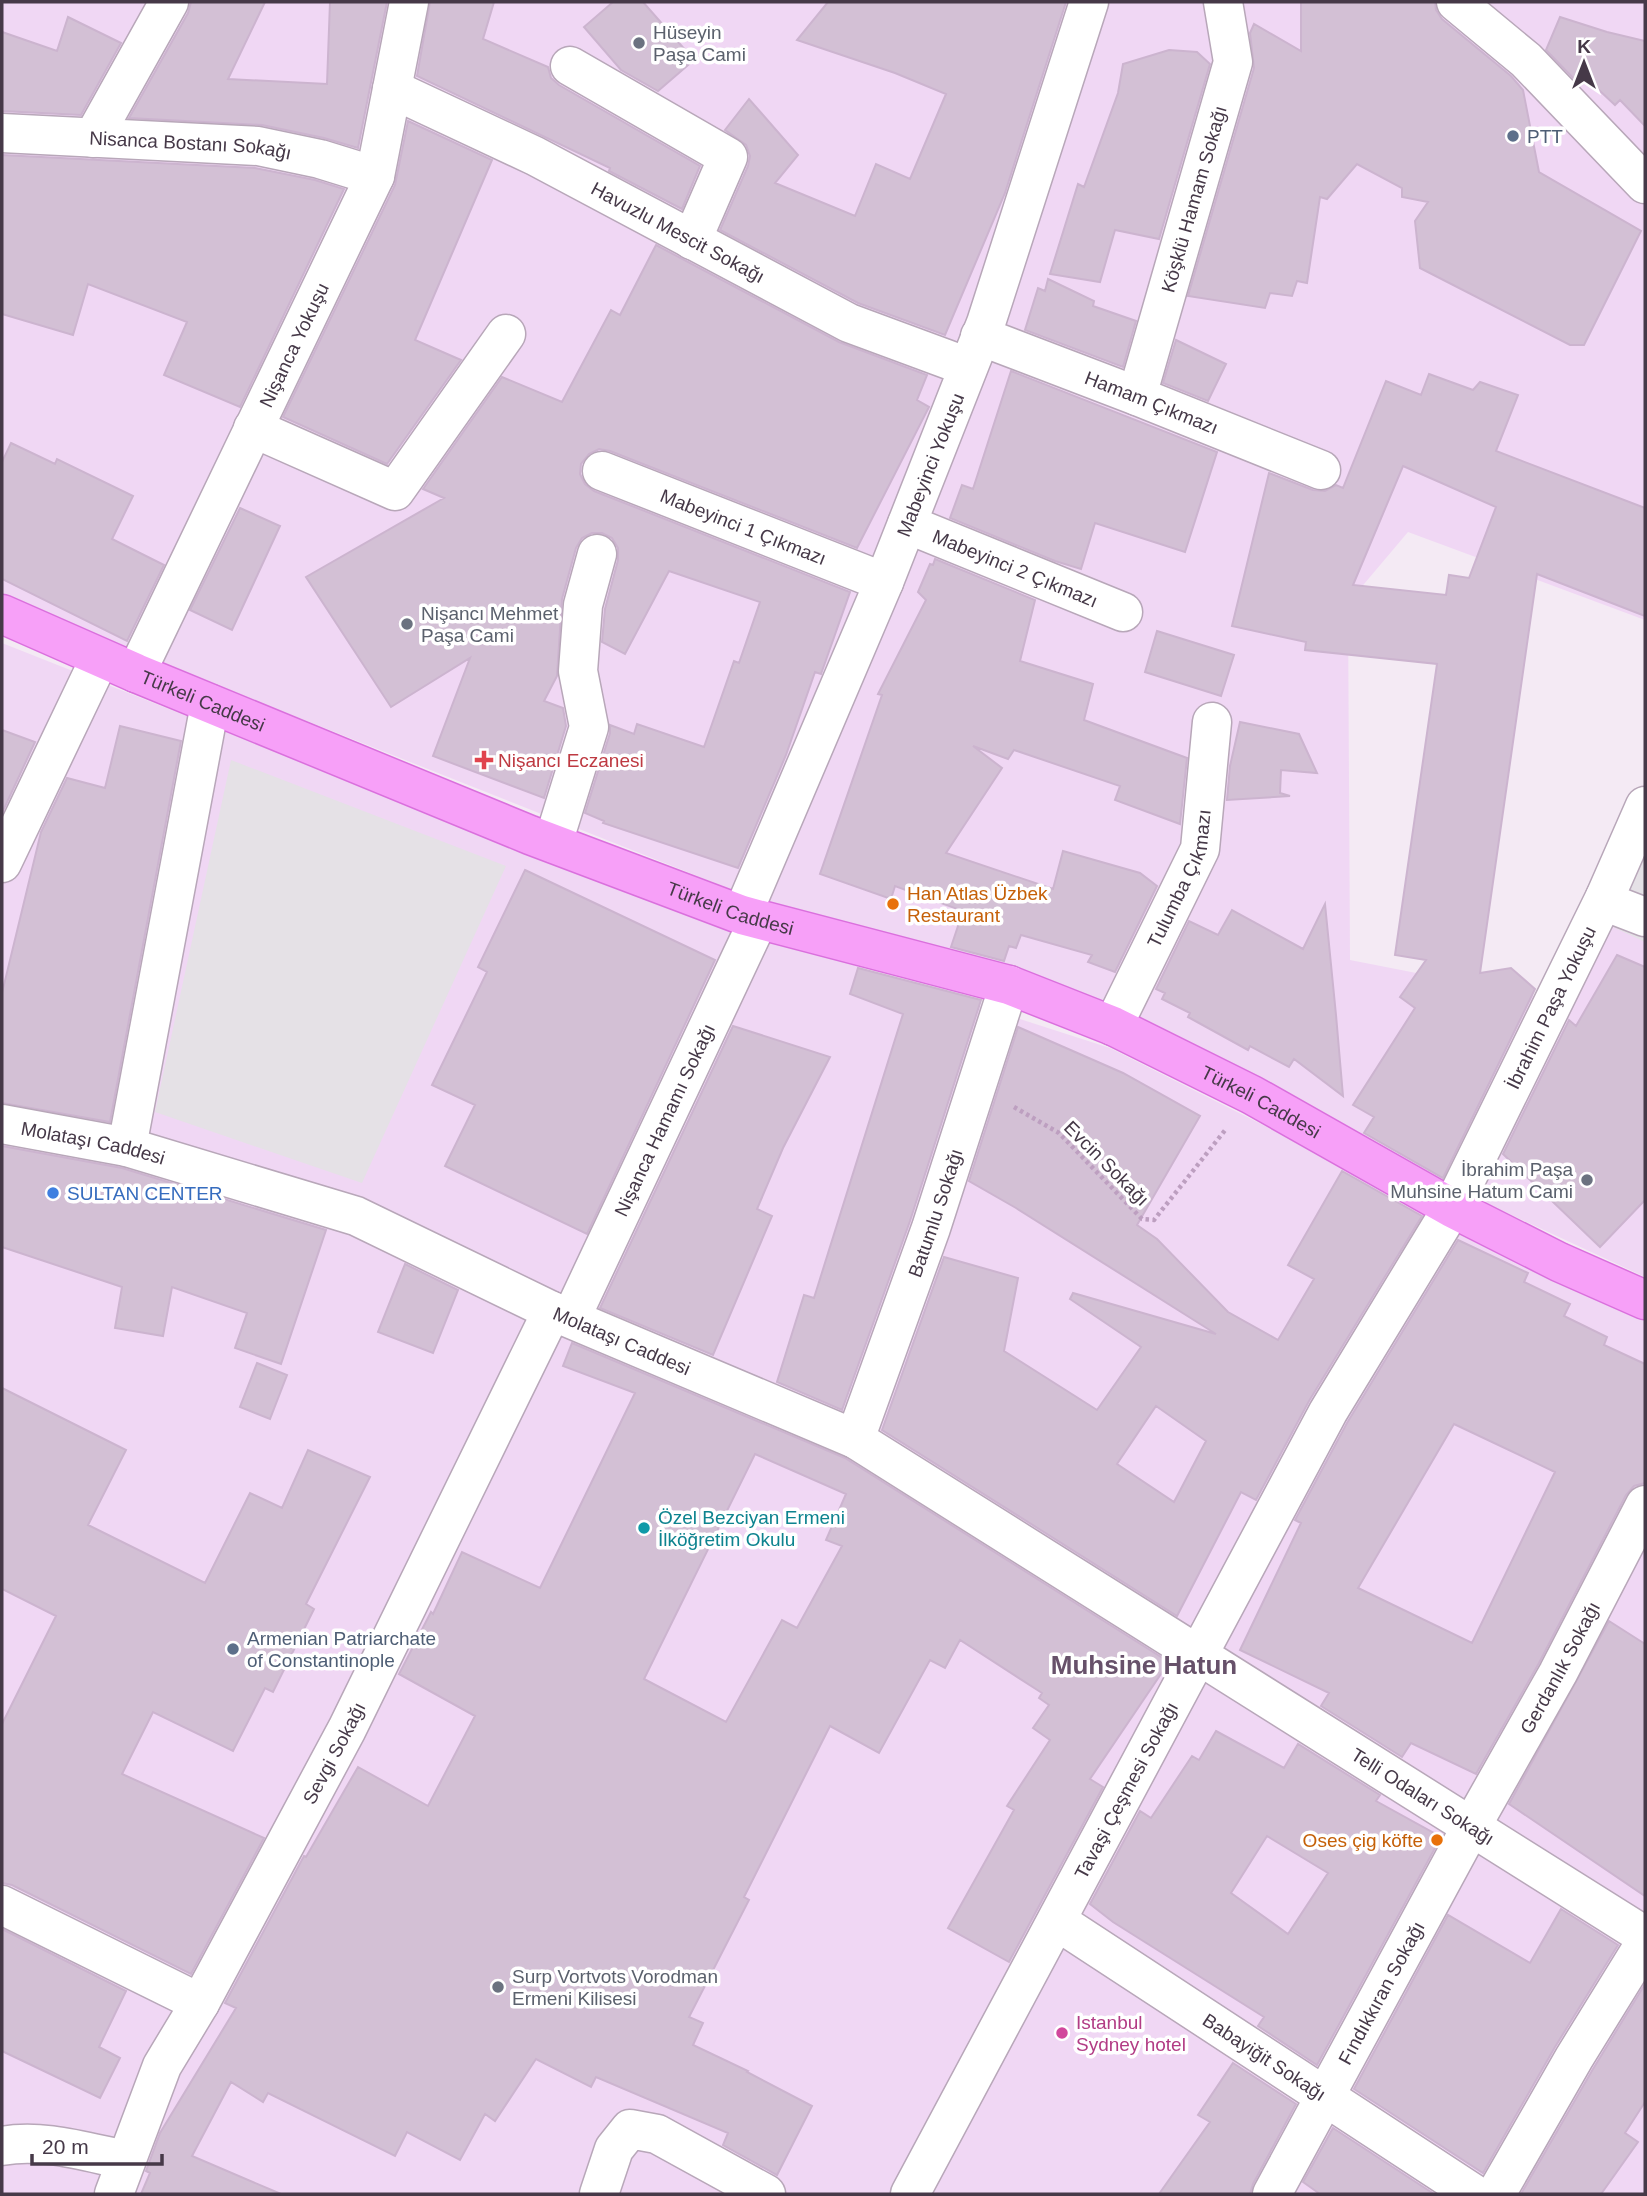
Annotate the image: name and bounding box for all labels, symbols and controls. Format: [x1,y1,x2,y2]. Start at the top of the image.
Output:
place label: Hüseyin Paşa Cami [653,22,746,65]
north arrow [1549,28,1619,98]
marker: Hüseyin Paşa Cami [631,35,647,51]
text: K [1577,36,1591,57]
street label: Köşklü Hamam Sokağı [1157,103,1231,295]
place label: PTT [1527,126,1563,147]
street label: Nisanca Bostanı Sokağı [89,127,293,164]
marker: PTT [1505,128,1521,144]
street label: Havuzlu Mescit Sokağı [588,178,768,287]
street label: Nişanca Yokuşu [255,280,333,411]
street label: Hamam Çıkmazı [1082,367,1221,439]
street label: Mabeyinci Yokuşu [893,390,968,540]
street label: Mabeyinci 1 Çıkmazı [657,485,829,569]
street label: Mabeyinci 2 Çıkmazı [929,526,1101,612]
place label: Nişancı Mehmet Paşa Cami [421,603,559,646]
marker: Nişancı Mehmet Paşa Cami [399,616,415,632]
street label: Türkeli Caddesi [138,666,268,736]
place label: Nişancı Eczanesi [498,750,644,771]
marker: Nişancı Eczanesi [476,752,492,768]
street label: Tulumba Çıkmazı [1143,808,1215,951]
street label: Türkeli Caddesi [664,878,796,939]
place label: Han Atlas Üzbek Restaurant [907,883,1048,926]
marker: Han Atlas Üzbek Restaurant [885,896,901,912]
street label: İbrahim Paşa Yokuşu [1502,923,1600,1092]
street label: Nişanca Hamamı Sokağı [610,1020,719,1220]
street label: Türkeli Caddesi [1198,1062,1324,1142]
street label: Evcin Sokağı [1060,1117,1153,1210]
street label: Molataşı Caddesi [19,1118,168,1169]
street label: Batumlu Sokağı [904,1146,967,1280]
place label: İbrahim Paşa Muhsine Hatum Cami [1390,1159,1573,1202]
marker: İbrahim Paşa Muhsine Hatum Cami [1579,1172,1595,1188]
place label: SULTAN CENTER [67,1183,223,1204]
marker: SULTAN CENTER [45,1185,61,1201]
street label: Molataşı Caddesi [550,1303,694,1379]
place label: Özel Bezciyan Ermeni İlköğretim Okulu [658,1507,845,1550]
marker: Özel Bezciyan Ermeni İlköğretim Okulu [636,1520,652,1536]
street label: Gerdanlık Sokağı [1516,1598,1604,1737]
place label: Armenian Patriarchate of Constantinople [247,1628,436,1671]
marker: Armenian Patriarchate of Constantinople [225,1641,241,1657]
district label: Muhsine Hatun [1051,1650,1237,1680]
street label: Tavaşi Çeşmesi Sokağı [1071,1698,1182,1882]
street label: Sevgi Sokağı [299,1699,370,1808]
street label: Telli Odaları Sokağı [1347,1744,1498,1850]
place label: Oses çig köfte [1303,1830,1423,1851]
marker: Oses çig köfte [1429,1832,1445,1848]
street label: Fındıkkıran Sokağı [1334,1918,1429,2068]
place label: Surp Vortvots Vorodman Ermeni Kilisesi [512,1966,718,2009]
marker: Surp Vortvots Vorodman Ermeni Kilisesi [490,1979,506,1995]
street label: Babayiğit Sokağı [1199,2009,1330,2105]
place label: Istanbul Sydney hotel [1076,2012,1186,2055]
marker: Istanbul Sydney hotel [1054,2025,1070,2041]
scale bar [32,2122,161,2166]
text: 20 m [42,2135,89,2158]

